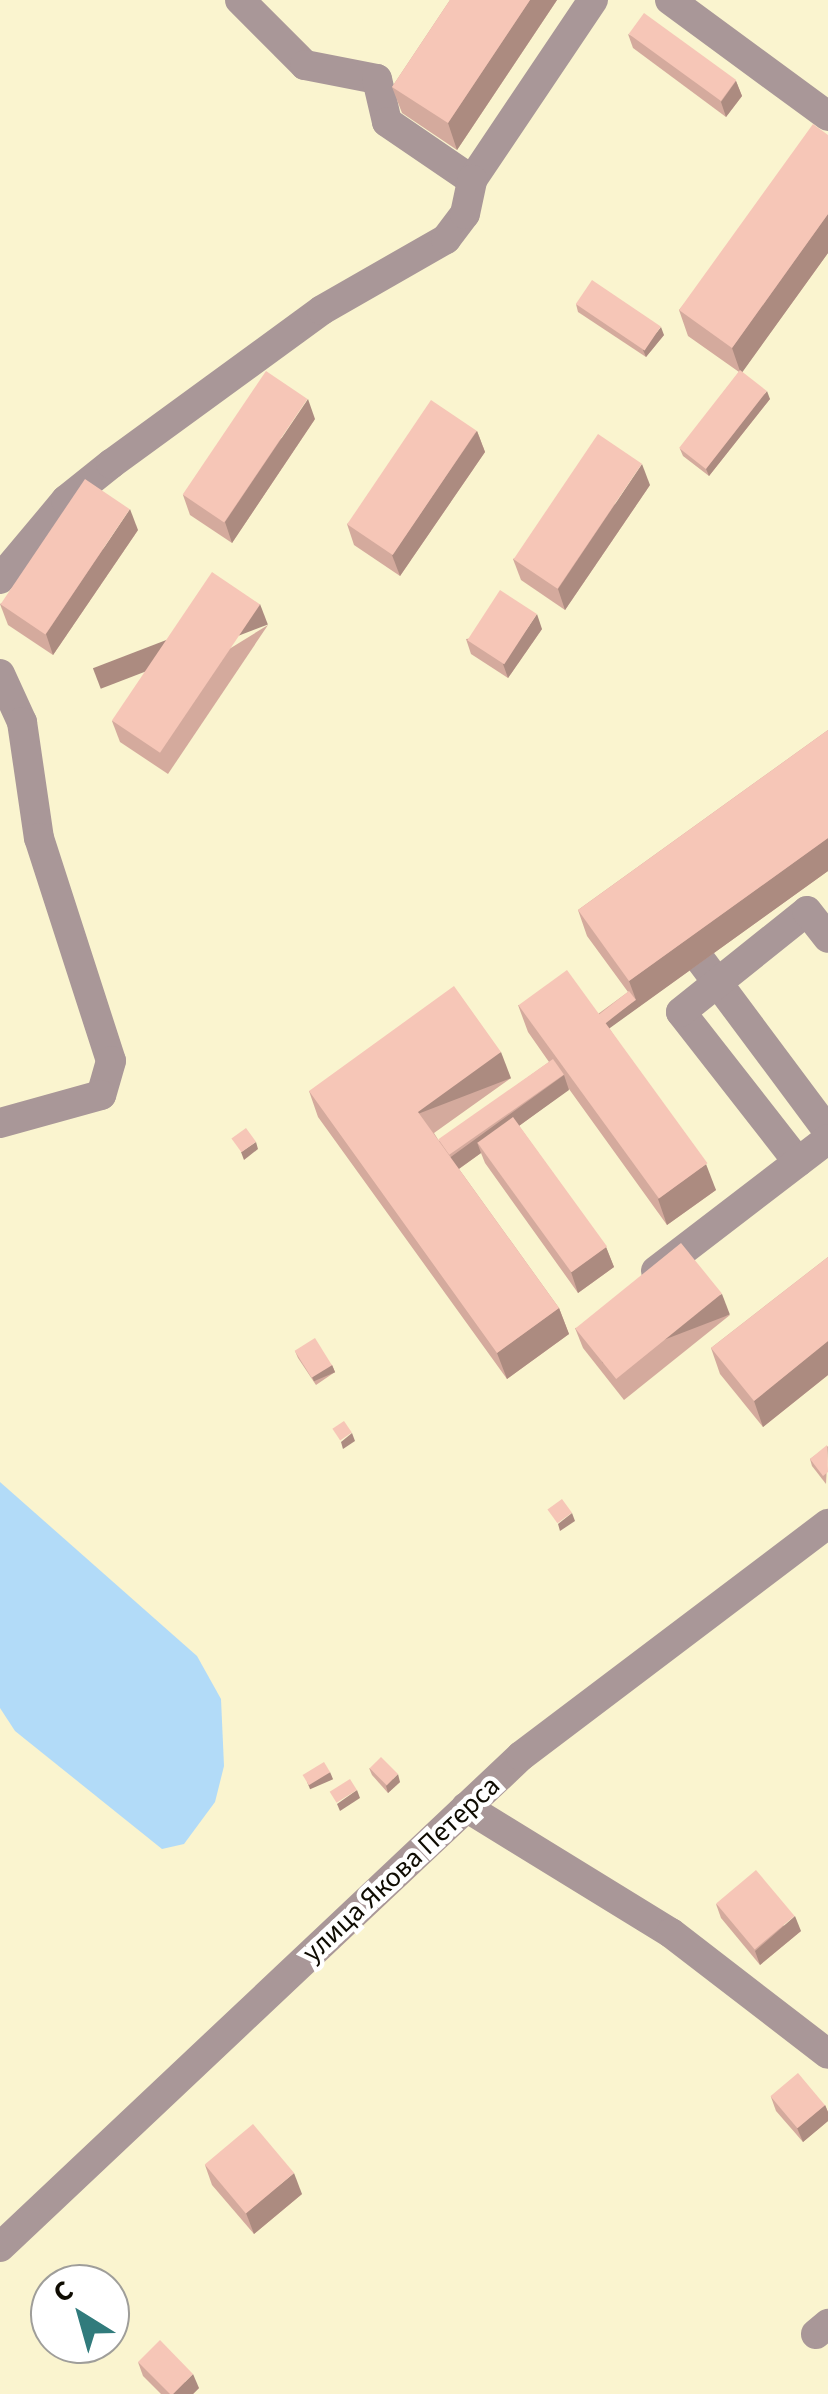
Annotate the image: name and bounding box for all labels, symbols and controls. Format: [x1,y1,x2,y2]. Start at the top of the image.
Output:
street label: улица Якова Петерса [295,1769,507,1969]
north arrow [30,2264,130,2364]
text: С [45,2271,82,2313]

